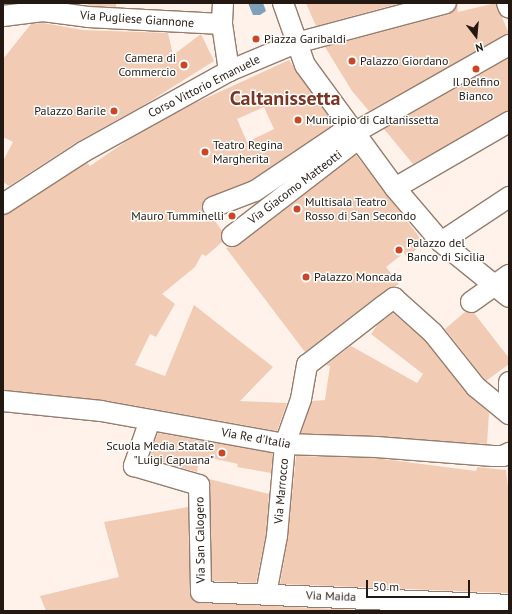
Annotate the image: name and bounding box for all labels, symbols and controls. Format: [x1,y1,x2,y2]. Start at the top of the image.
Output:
street label: Via Pugliese Giannone [79,8,195,30]
north arrow [456,16,496,56]
place label: Piazza Garibaldi [264,32,346,46]
marker: Piazza Garibaldi [251,34,261,44]
text: N [474,40,485,55]
place label: Camera di Commercio [118,51,176,79]
street label: Corso Vittorio Emanuele [146,51,262,121]
place label: Palazzo Giordano [360,54,448,68]
marker: Palazzo Giordano [347,56,357,66]
marker: Camera di Commercio [179,60,189,70]
marker: Il Delfino Bianco [471,64,481,74]
place label: Il Delfino Bianco [452,75,500,103]
district label: Caltanissetta [230,86,340,110]
place label: Palazzo Barile [34,104,106,118]
marker: Palazzo Barile [109,106,119,116]
place label: Municipio di Caltanissetta [306,113,439,127]
marker: Municipio di Caltanissetta [293,115,303,125]
place label: Teatro Regina Margherita [213,138,283,166]
marker: Teatro Regina Margherita [200,147,210,157]
street label: Via Giacomo Matteotti [245,147,345,227]
place label: Multisala Teatro Rosso di San Secondo [305,195,416,223]
marker: Multisala Teatro Rosso di San Secondo [292,204,302,214]
place label: Mauro Tumminelli [131,209,224,223]
marker: Mauro Tumminelli [227,211,237,221]
place label: Palazzo del Banco di Sicilia [407,236,485,264]
marker: Palazzo del Banco di Sicilia [394,245,404,255]
place label: Palazzo Moncada [314,270,402,284]
marker: Palazzo Moncada [301,272,311,282]
street label: Via Re d'Italia [220,425,292,451]
place label: Scuola Media Statale "Luigi Capuana" [106,439,214,467]
marker: Scuola Media Statale "Luigi Capuana" [217,448,227,458]
street label: Via Marrocco [271,458,291,524]
street label: Via San Calogero [192,496,208,584]
scale bar [368,572,472,598]
text: 50 m [373,579,399,594]
street label: Via Maida [306,588,356,604]

